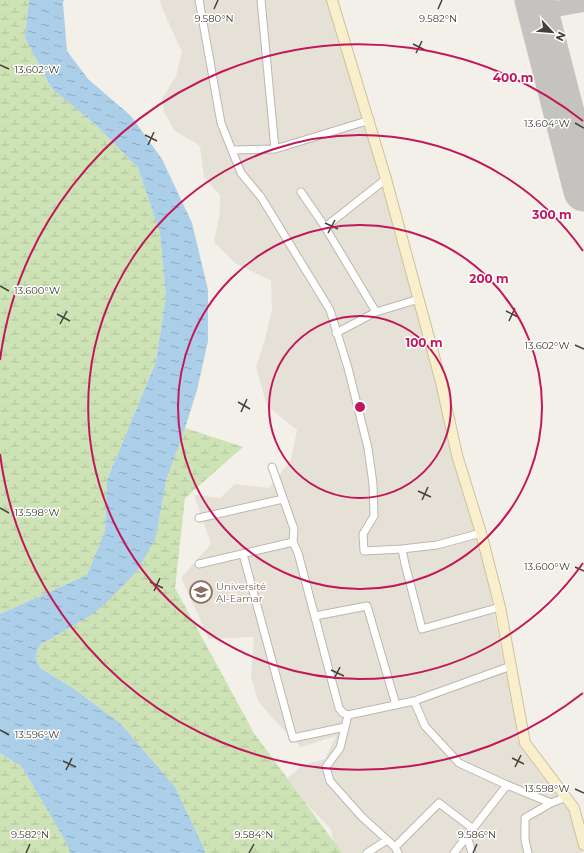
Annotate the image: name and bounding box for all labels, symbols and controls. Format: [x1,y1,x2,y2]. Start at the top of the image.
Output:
text: 9.580°N [194,12,234,25]
text: 9.582°N [419,12,457,25]
north arrow [532,12,572,52]
text: N [553,29,569,43]
text: 13.602°W [14,63,60,76]
text: 400 m [493,70,533,85]
text: 13.604°W [524,117,570,130]
text: 300 m [531,207,572,222]
text: 200 m [469,271,509,286]
text: 13.600°W [14,284,60,297]
text: 100 m [406,335,442,350]
text: 13.602°W [524,339,570,352]
centre of rings [353,400,367,414]
text: 13.598°W [14,506,60,519]
text: 13.600°W [524,560,570,573]
school or university icon: Université Al-Eamar [188,579,214,605]
place label: Université Al-Eamar [216,580,266,605]
text: 13.596°W [15,728,59,741]
text: 13.598°W [524,782,570,795]
text: 9.582°N [11,828,49,841]
text: 9.584°N [235,828,273,841]
text: 9.586°N [458,828,496,841]

